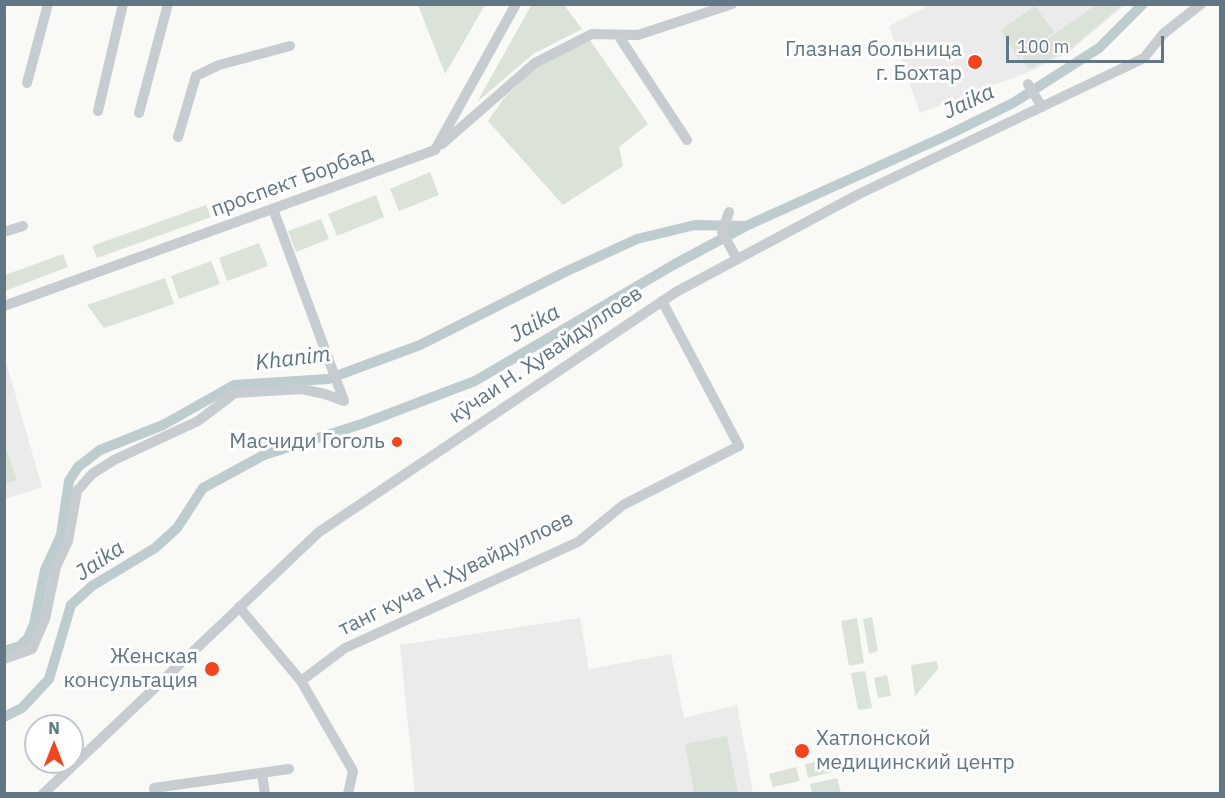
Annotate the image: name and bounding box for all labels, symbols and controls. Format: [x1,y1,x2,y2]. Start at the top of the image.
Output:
scale bar [1009,24,1166,62]
text: 100 m [1017,35,1069,58]
place label: Глазная больница г. Бохтар [785,37,962,87]
marker: Глазная больница г. Бохтар [966,53,984,71]
water label: Jaika [939,79,999,125]
street label: проспект Борбад [208,141,376,223]
street label: кӯчаи Н. Ҳувайдуллоев [445,281,647,429]
water label: Jaika [505,299,565,349]
water label: Khanim [254,341,332,377]
place label: Масчиди Гоголь [229,429,385,455]
marker: Масчиди Гоголь [390,435,404,449]
street label: танг куча Н.Ҳувайдуллоев [335,506,577,642]
water label: Jaika [70,535,130,587]
place label: Женская консультация [63,644,198,694]
marker: Женская консультация [203,660,221,678]
north arrow [24,714,84,774]
text: N [48,718,60,738]
place label: Хатлонской медицинский центр [816,726,1015,776]
marker: Хатлонской медицинский центр [793,742,811,760]

